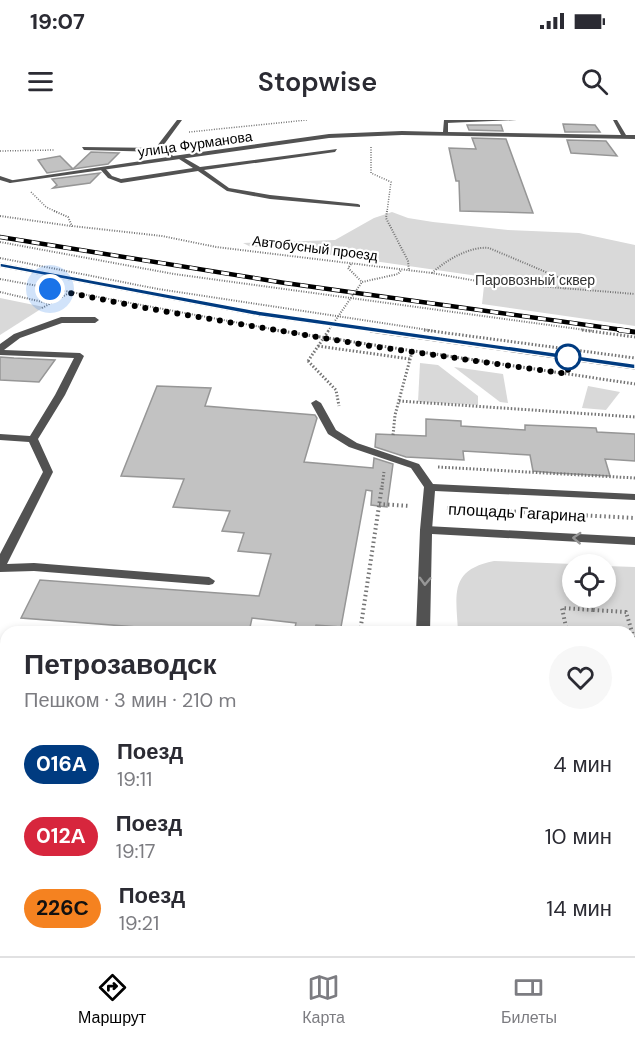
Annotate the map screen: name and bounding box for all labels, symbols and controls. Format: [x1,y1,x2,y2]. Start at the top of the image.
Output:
text: 19:07 [30,7,85,36]
text: Stopwise [258,64,377,99]
icon: menu [24,65,57,98]
icon: search [578,65,611,98]
street label: улица Фурманова [137,127,254,161]
street label: Автобусный проезд [251,231,379,265]
park label: Паровозный сквер [475,271,595,289]
your location [35,274,65,304]
unlabelled marker [555,344,581,370]
street label: площадь Гагарина [448,498,586,527]
one-way arrow [572,531,581,544]
map controls [562,554,616,608]
button: locate [562,554,616,608]
one-way arrow [419,576,431,585]
text: Петрозаводск [24,646,217,683]
button: heart [549,646,612,709]
text: Пешком · 3 мин · 210 m [24,687,236,713]
text: Поезд [117,737,183,766]
text: 016А [36,750,87,778]
text: 4 мин [553,750,612,779]
text: 19:11 [117,766,152,792]
text: Поезд [116,809,182,838]
text: 012А [36,822,86,850]
text: 10 мин [545,822,612,851]
text: 19:17 [116,838,155,864]
text: Поезд [119,881,185,910]
text: 226С [36,894,89,922]
text: 14 мин [546,894,612,923]
text: 19:21 [119,910,159,936]
tab: Маршрут [78,971,146,1028]
tab: Карта [302,971,345,1028]
tab: Билеты [501,971,557,1028]

